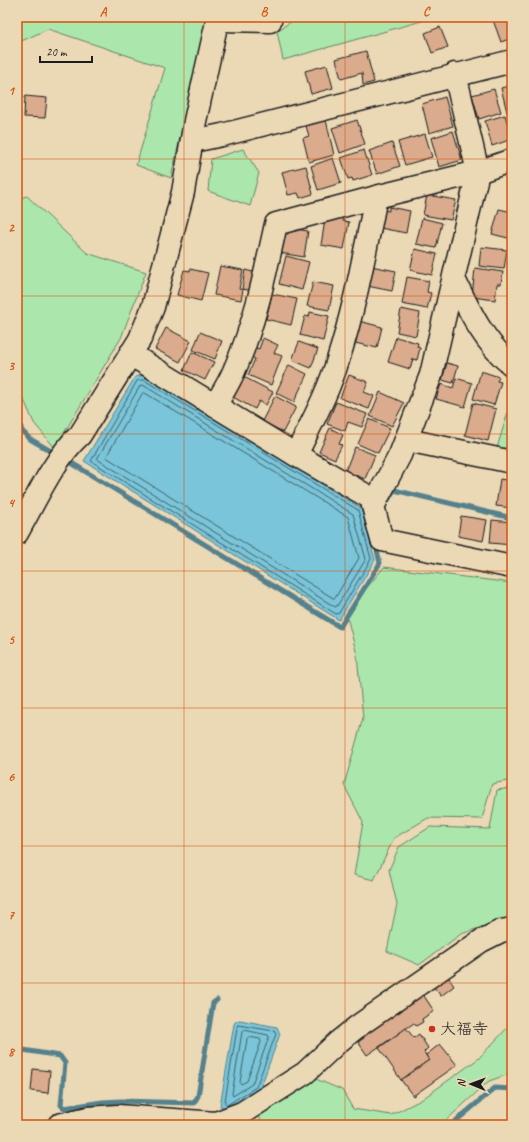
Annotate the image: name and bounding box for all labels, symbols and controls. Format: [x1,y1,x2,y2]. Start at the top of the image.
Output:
text: A [100,4,108,20]
text: B [261,4,269,20]
text: C [423,4,431,20]
scale bar [40,38,92,64]
text: 20 m [46,44,68,60]
text: 1 [8,83,16,99]
text: 2 [8,220,15,236]
text: 3 [8,358,15,374]
text: 4 [8,495,16,511]
text: 5 [8,632,15,648]
text: 6 [8,769,15,785]
text: 7 [8,907,15,923]
place label: 大福寺 [440,1019,488,1039]
marker: 大福寺 [427,1024,437,1034]
text: 8 [8,1044,16,1060]
north arrow [451,1064,491,1104]
text: N [454,1078,468,1087]

